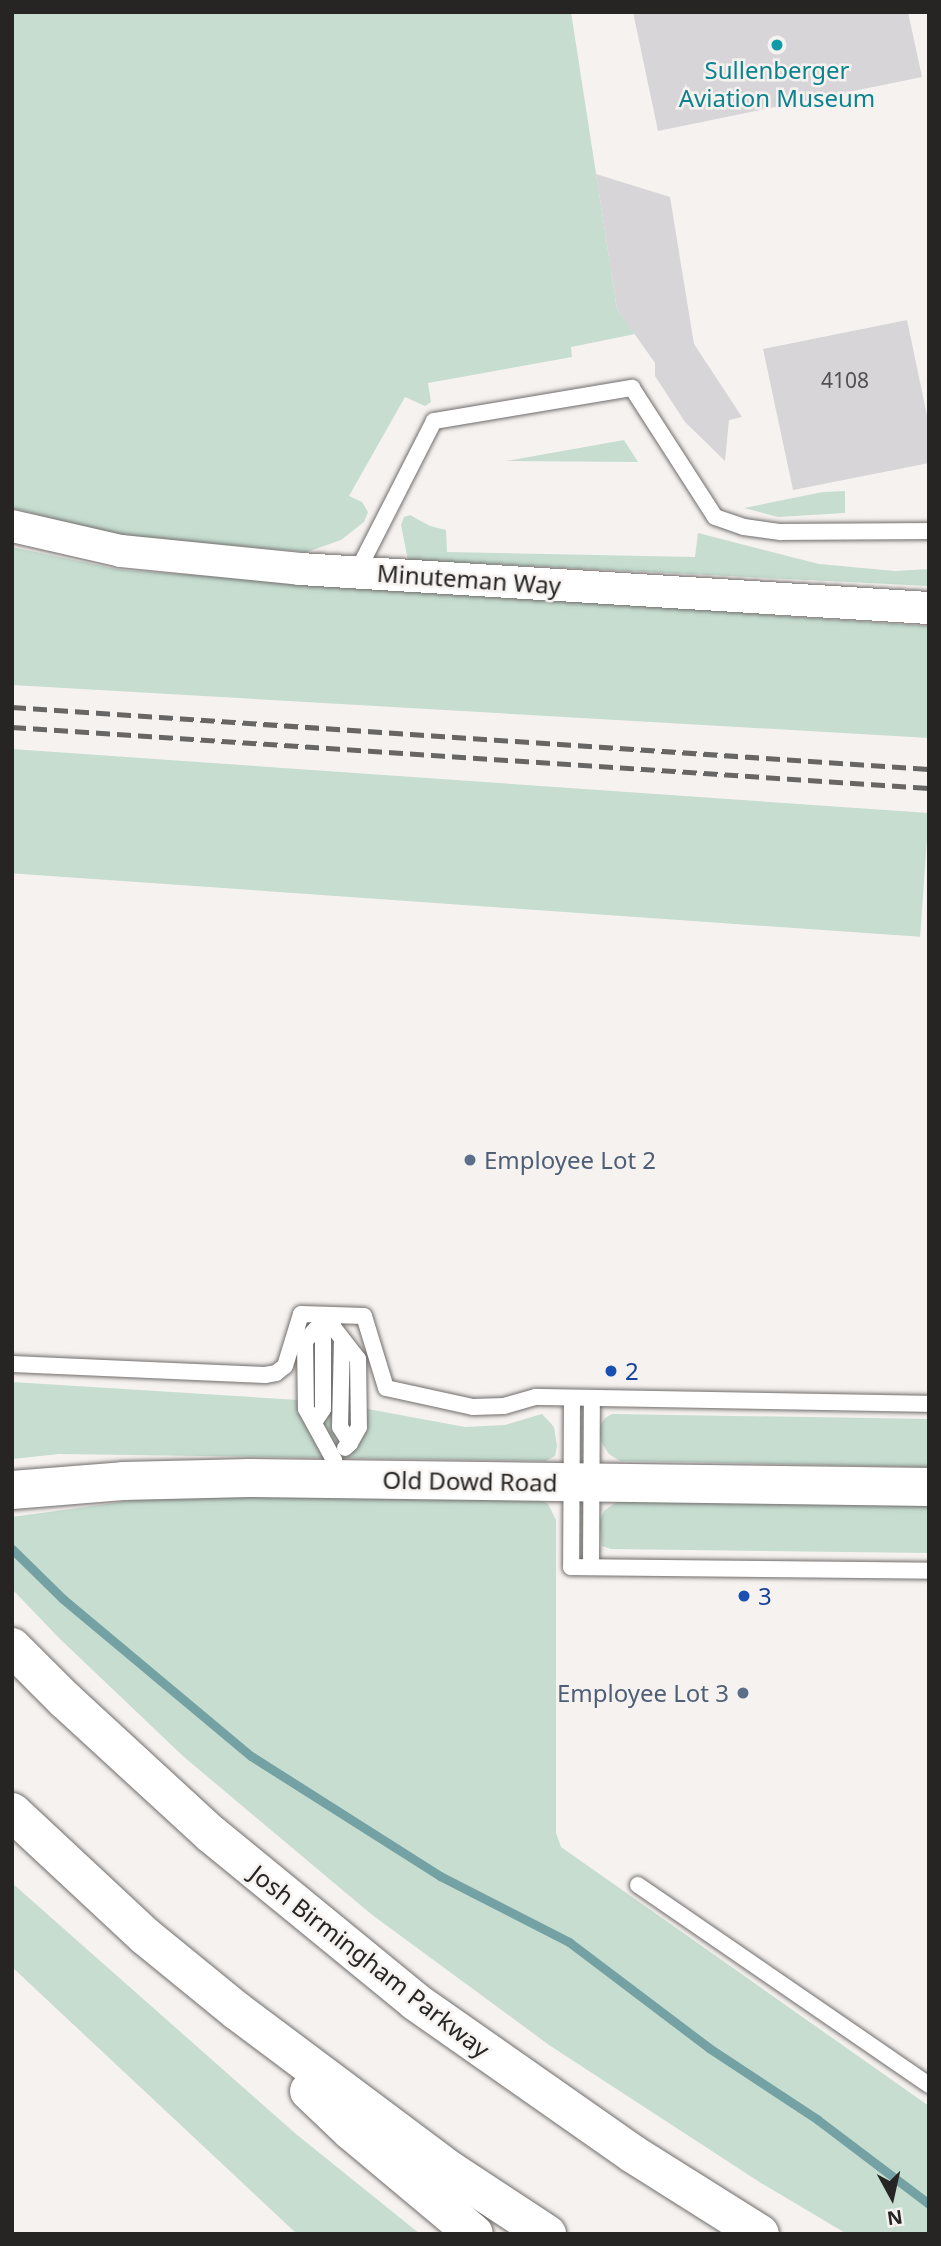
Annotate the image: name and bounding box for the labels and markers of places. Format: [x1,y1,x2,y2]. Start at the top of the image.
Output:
marker: Sullenberger Aviation Museum [769,37,785,53]
place label: Sullenberger Aviation Museum [679,56,875,112]
place label: Employee Lot 2 [484,1146,656,1174]
marker: Employee Lot 2 [462,1152,478,1168]
place label: 2 [625,1357,639,1385]
marker: 2 [603,1363,619,1379]
place label: 3 [758,1582,772,1610]
marker: 3 [736,1588,752,1604]
place label: Employee Lot 3 [557,1679,729,1707]
marker: Employee Lot 3 [735,1685,751,1701]

